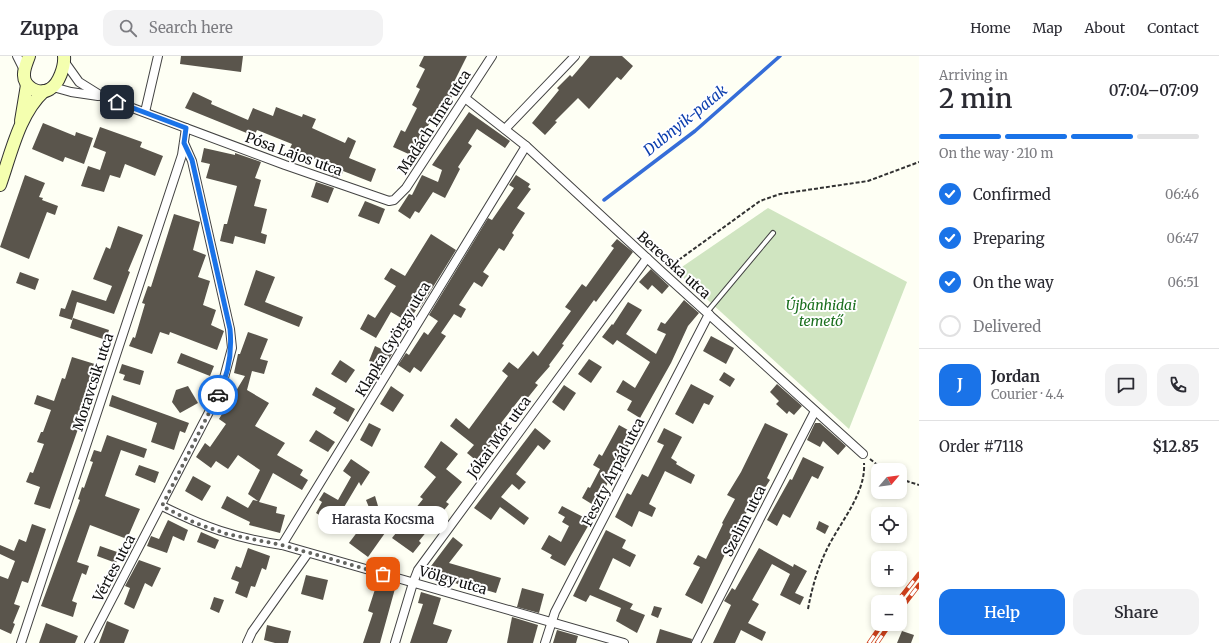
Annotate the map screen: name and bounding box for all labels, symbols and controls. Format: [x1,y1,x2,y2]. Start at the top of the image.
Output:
search box [103,10,383,46]
text: Zuppa [20,16,79,40]
icon: search [117,17,139,39]
text: Search here [149,18,233,37]
text: Home [970,19,1011,37]
text: Map [1033,19,1062,37]
text: About [1084,19,1125,37]
text: Contact [1147,19,1199,37]
street label: Madách Imre utca [394,66,475,178]
text: Arriving in [939,67,1008,84]
water label: Dubnyik-patak [639,80,731,160]
text: 07:04–07:09 [1109,81,1199,100]
text: 2 min [939,82,1012,115]
pin [100,85,134,119]
icon: home [106,91,128,113]
street label: Pósa Lajos utca [243,128,346,180]
text: On the way · 210 m [939,145,1054,162]
icon: check [939,183,961,205]
text: Confirmed [973,185,1051,204]
text: 06:46 [1165,186,1199,203]
street label: Berecska utca [634,227,715,303]
icon: check [939,227,961,249]
text: Preparing [973,229,1045,248]
text: 06:47 [1167,230,1199,247]
icon: check [939,271,961,293]
text: On the way [973,273,1054,292]
text: 06:51 [1167,274,1199,291]
street label: Klapka György utca [352,278,435,400]
park label: Újbánhidai temető [786,296,856,330]
text: Delivered [973,317,1041,336]
street label: Moravcsik utca [69,330,117,433]
button: chat [1105,364,1147,406]
button: phone [1157,364,1199,406]
text: Jordan [991,367,1040,386]
courier [198,375,238,415]
text: J [957,375,963,394]
icon: car [207,384,229,406]
text: Courier · 4.4 [991,386,1064,403]
street label: Jókai Mór utca [463,392,535,482]
street label: Feszty Árpád utca [578,414,648,529]
text: Order #7118 [939,437,1024,456]
text: $12.85 [1152,437,1199,456]
north arrow [871,463,907,499]
map controls [871,463,907,631]
street label: Szelim utca [718,482,770,560]
callout: Harasta Kocsma [318,506,448,534]
button: locate [871,507,907,543]
text: Harasta Kocsma [332,511,434,528]
street label: Vértes utca [88,531,139,605]
button: + [871,551,907,587]
pin [366,557,400,591]
street label: Völgy utca [416,561,490,598]
icon: bag [372,563,394,585]
button: Help [939,589,1065,635]
button: Share [1073,589,1199,635]
button: − [871,595,907,631]

